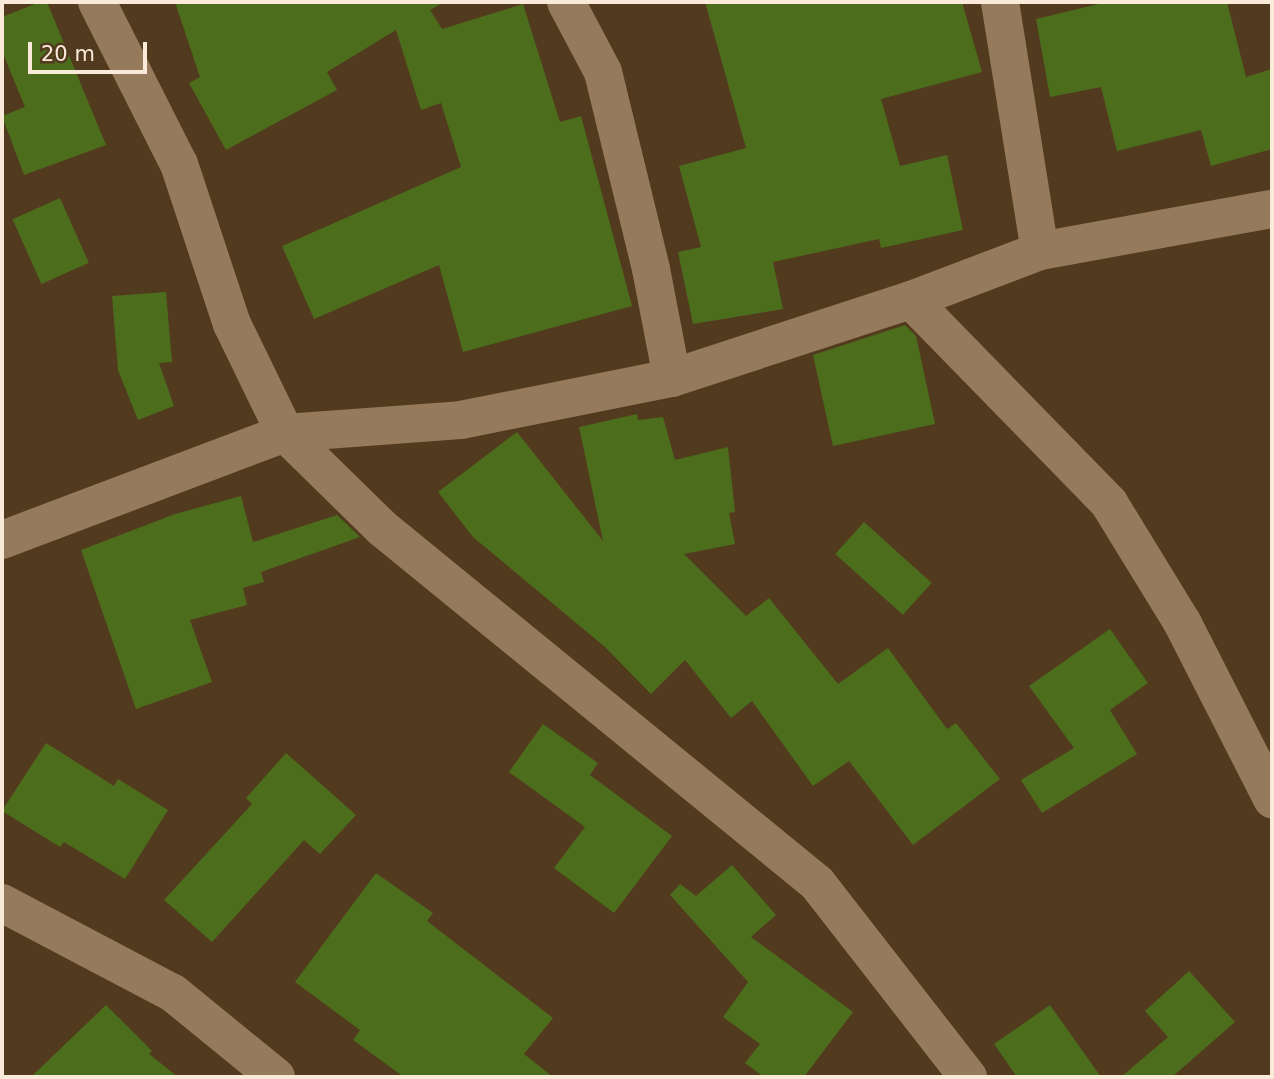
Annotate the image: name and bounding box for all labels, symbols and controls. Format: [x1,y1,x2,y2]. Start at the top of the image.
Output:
scale bar [32,28,150,72]
text: 20 m [41,42,95,66]

